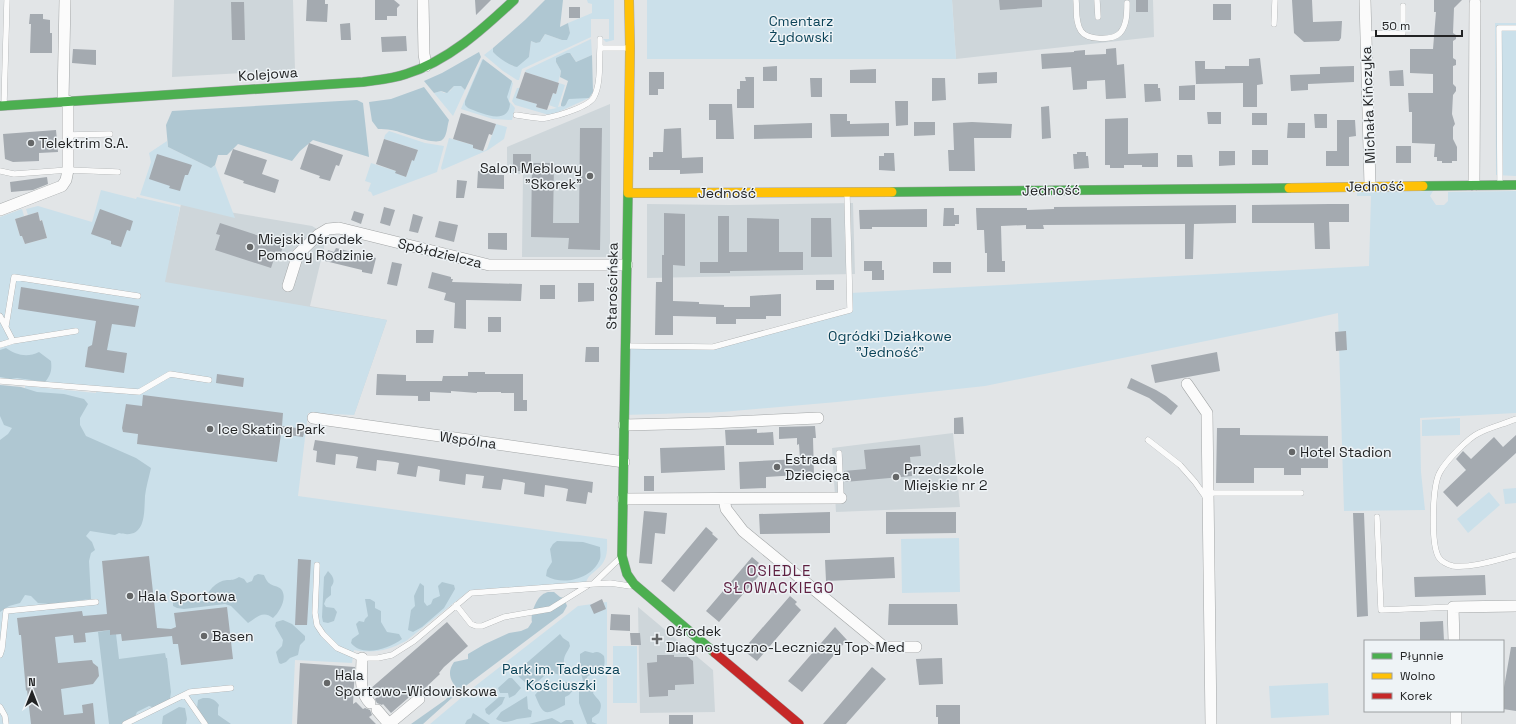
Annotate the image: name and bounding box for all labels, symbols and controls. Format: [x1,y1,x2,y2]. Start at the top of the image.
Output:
park label: Cmentarz Żydowski [769,12,833,46]
scale bar [1376,12,1462,38]
text: 50 m [1382,18,1410,34]
street label: Michała Kińczyka [1357,46,1379,164]
street label: Kolejowa [238,63,298,85]
place label: Telektrim S.A. [39,134,129,152]
marker: Telektrim S.A. [26,138,36,148]
place label: Salon Meblowy "Skorek" [480,159,582,193]
marker: Salon Meblowy "Skorek" [585,171,595,181]
street label: Jedność [1346,176,1404,196]
street label: Jedność [1022,180,1080,200]
street label: Jedność [698,184,756,202]
place label: Miejski Ośrodek Pomocy Rodzinie [258,230,374,264]
street label: Spółdzielcza [396,234,484,272]
marker: Miejski Ośrodek Pomocy Rodzinie [245,242,255,252]
street label: Starościńska [602,242,622,330]
park label: Ogródki Działkowe "Jedność" [828,327,952,361]
place label: Ice Skating Park [218,420,326,438]
marker: Ice Skating Park [205,424,215,434]
street label: Wspólna [438,427,498,453]
place label: Hotel Stadion [1300,443,1392,461]
marker: Hotel Stadion [1287,447,1297,457]
place label: Estrada Dziecięca [785,450,850,484]
place label: Przedszkole Miejskie nr 2 [904,460,987,494]
marker: Estrada Dziecięca [772,462,782,472]
marker: Przedszkole Miejskie nr 2 [891,472,901,482]
district label: OSIEDLE SŁOWACKIEGO [723,561,835,597]
place label: Hala Sportowa [138,587,236,605]
marker: Hala Sportowa [125,591,135,601]
place label: Ośrodek Diagnostyczno-Leczniczy Top-Med [666,622,905,656]
place label: Basen [212,627,254,645]
marker: Basen [199,631,209,641]
marker: Ośrodek Diagnostyczno-Leczniczy Top-Med [651,633,663,645]
legend [1364,640,1504,712]
text: Płynnie [1400,648,1444,664]
park label: Park im. Tadeusza Kościuszki [502,660,620,694]
place label: Hala Sportowo-Widowiskowa [335,666,497,700]
text: Wolno [1400,668,1435,684]
north arrow [12,672,52,712]
text: N [28,675,36,689]
marker: Hala Sportowo-Widowiskowa [322,678,332,688]
text: Korek [1400,688,1433,704]

